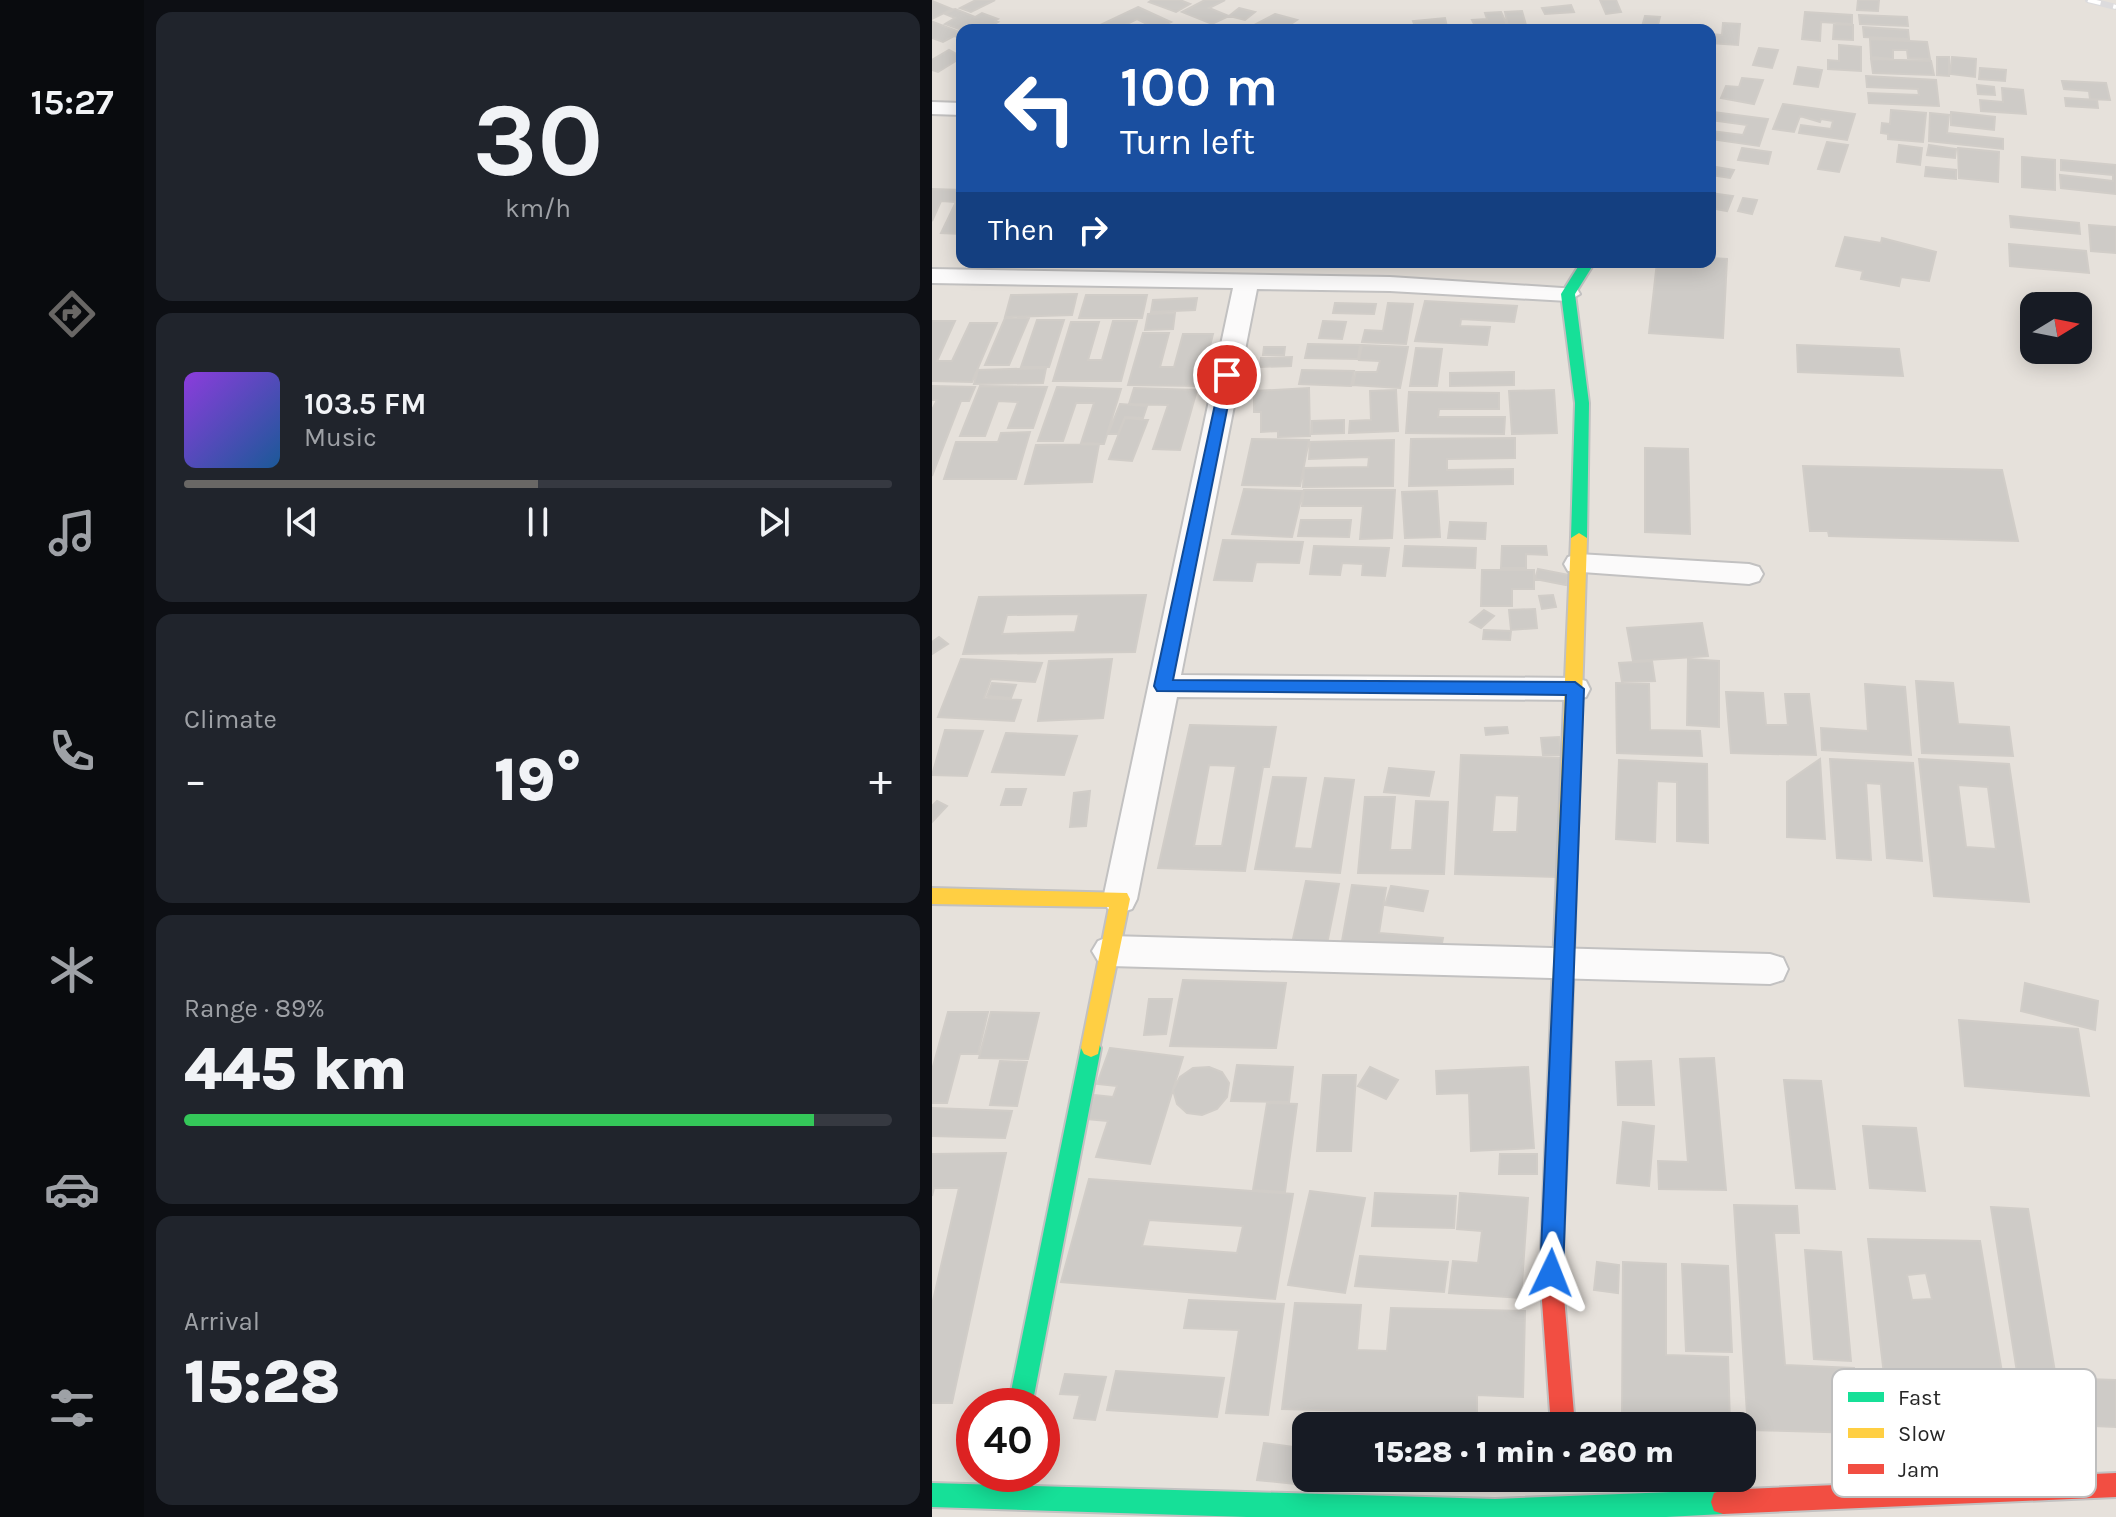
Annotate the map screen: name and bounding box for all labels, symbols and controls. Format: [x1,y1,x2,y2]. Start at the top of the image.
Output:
text: 100 m [1120,54,1278,119]
icon: left [988,56,1092,160]
text: 30 [473,80,603,201]
text: 15:27 [30,81,114,123]
text: Turn left [1120,121,1255,163]
text: km/h [505,193,571,224]
icon: right [1071,208,1115,252]
text: Then [988,212,1055,248]
icon: directions [44,286,100,342]
north arrow [2020,292,2092,364]
map controls [2020,292,2092,364]
pin [1193,341,1261,409]
icon: arrive [1205,353,1249,397]
text: 103.5 FM [304,386,426,422]
text: Music [304,422,377,453]
icon: previous [280,500,324,544]
icon: pause [516,500,560,544]
icon: next [752,500,796,544]
icon: music [44,505,100,561]
text: Climate [184,704,277,735]
icon: phone [44,723,100,779]
text: 19° [494,745,582,815]
text: − [184,755,207,806]
text: + [869,755,892,806]
icon: climate [44,942,100,998]
text: Range · 89% [184,993,325,1024]
text: 445 km [184,1034,407,1104]
icon: car [44,1161,100,1217]
position arrow [1509,1231,1593,1315]
text: Arrival [184,1306,260,1337]
text: 15:28 [184,1347,340,1417]
legend [1832,1369,2096,1497]
icon: filters [44,1380,100,1436]
text: Fast [1898,1385,1941,1411]
speed limit sign: 40 [956,1388,1060,1492]
text: Slow [1898,1421,1945,1447]
text: 15:28 · 1 min · 260 m [1374,1434,1674,1470]
text: Jam [1898,1457,1940,1483]

